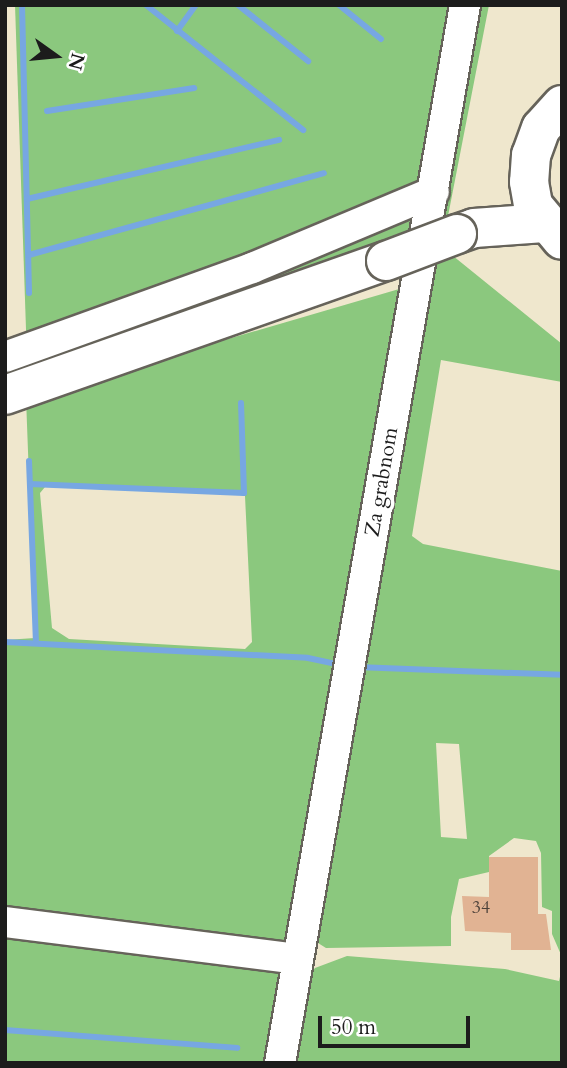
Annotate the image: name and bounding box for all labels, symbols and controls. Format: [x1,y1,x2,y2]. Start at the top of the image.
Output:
north arrow [21,21,91,91]
text: N [62,50,91,73]
street label: Za grabnom [360,425,404,539]
house number: 34 [472,897,490,919]
scale bar [322,1002,474,1046]
text: 50 m [331,1013,376,1042]

